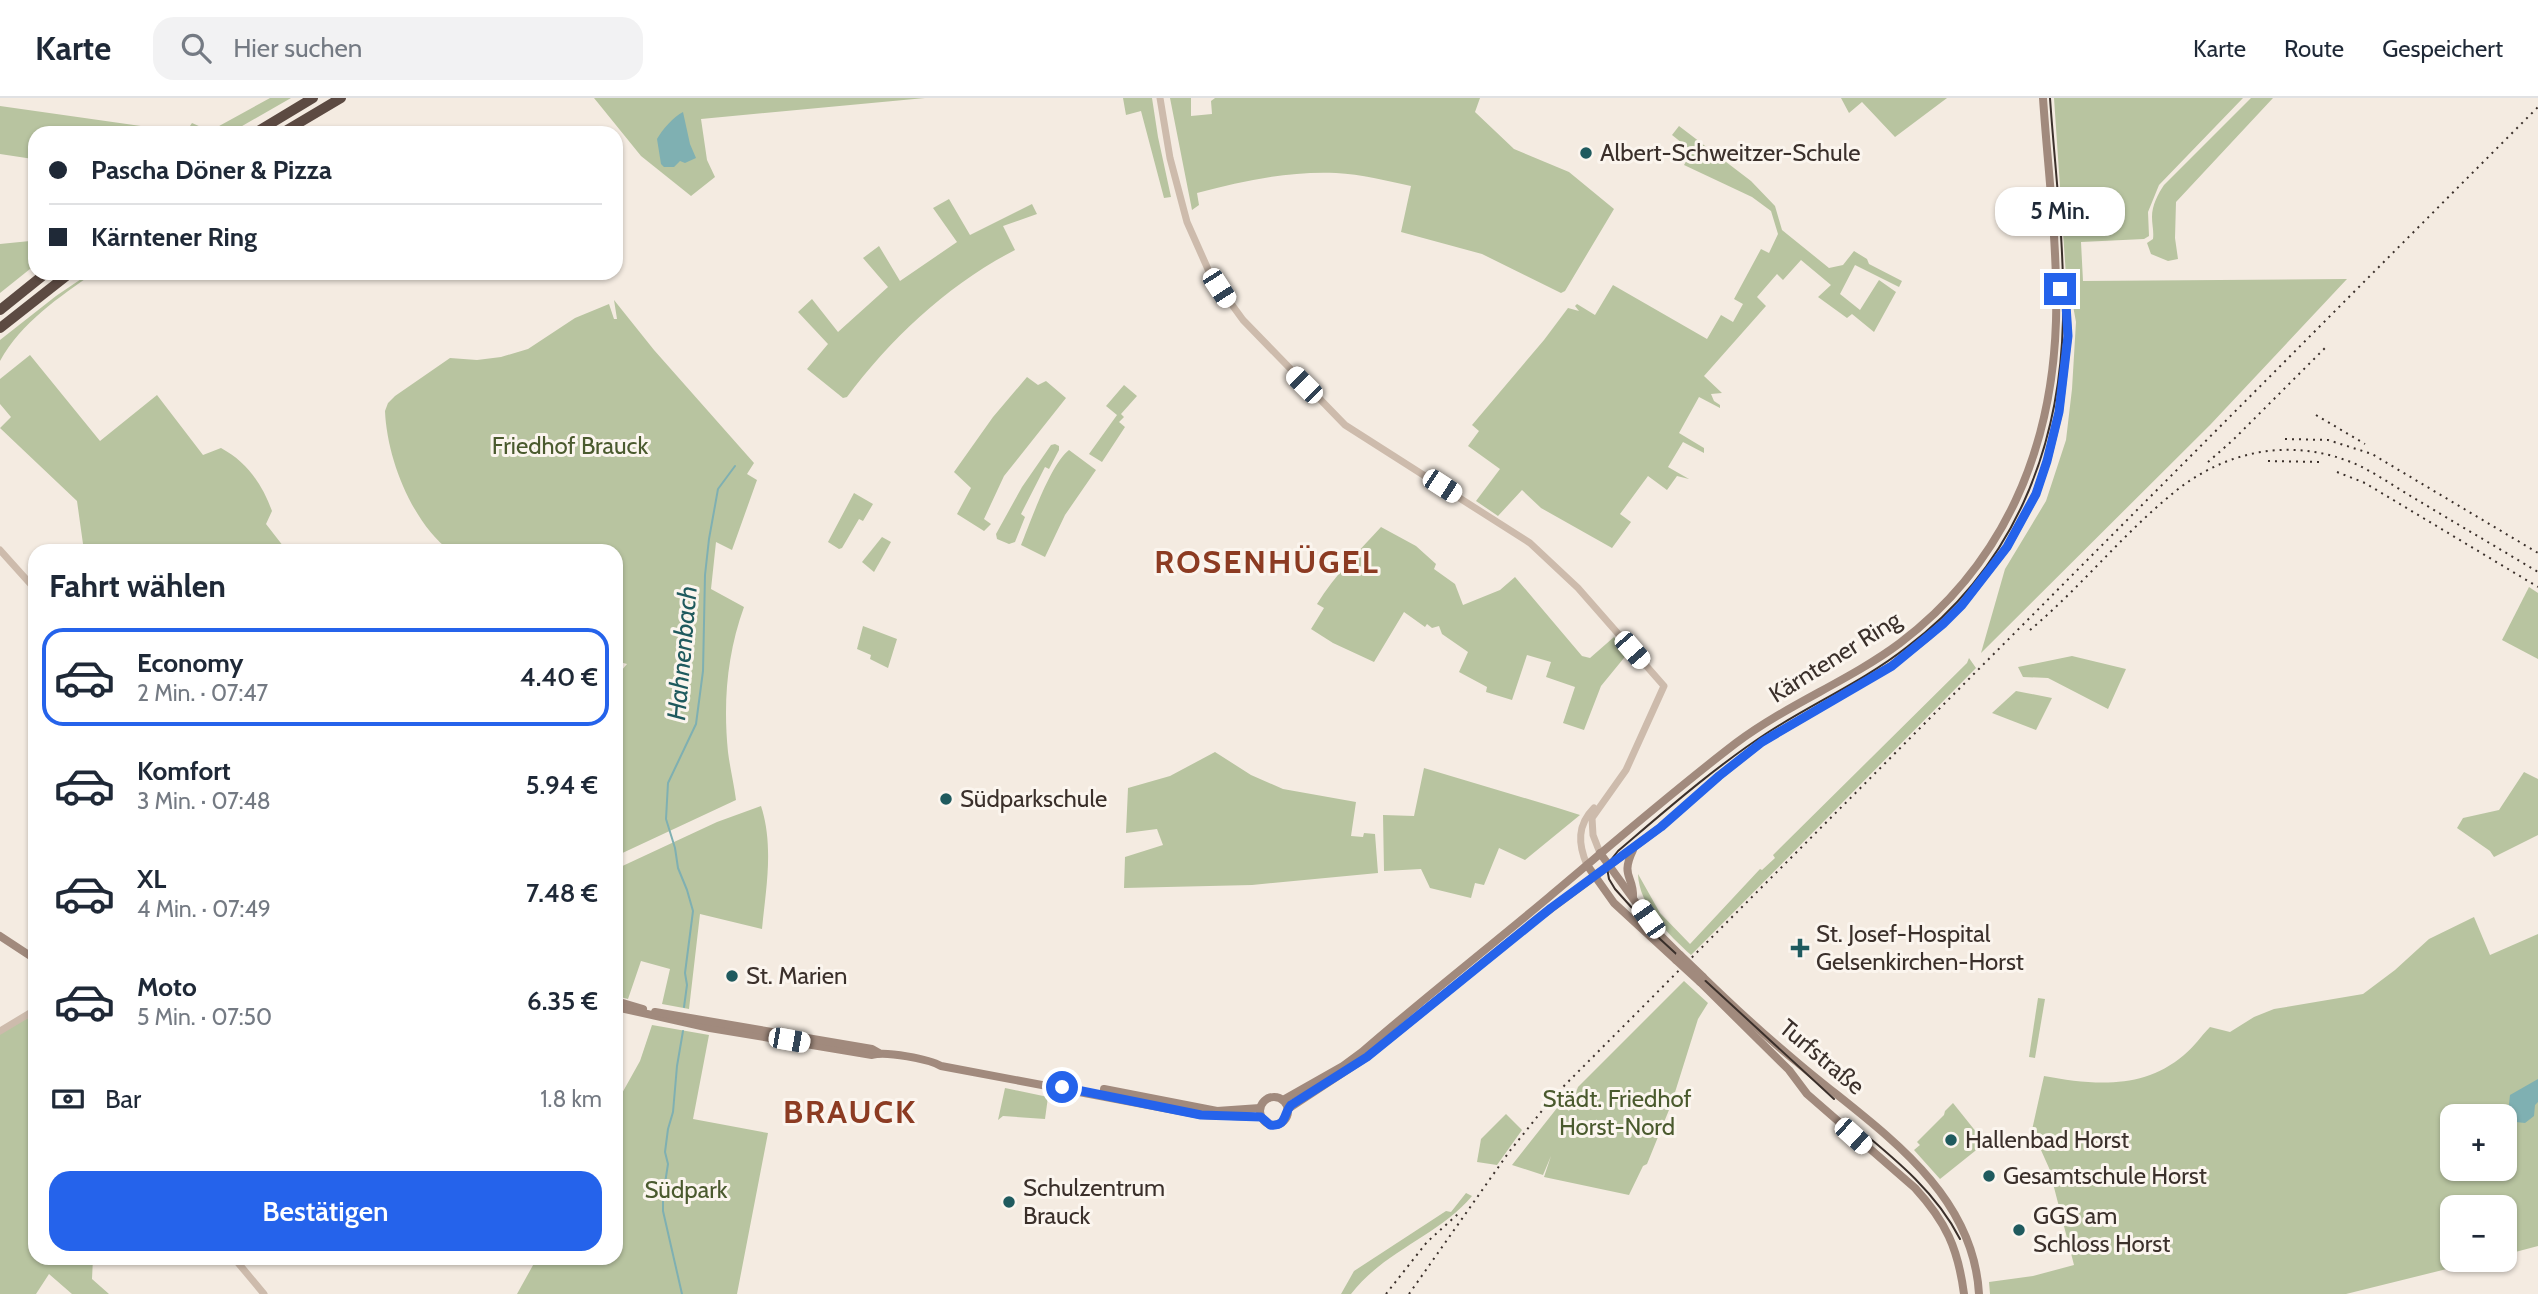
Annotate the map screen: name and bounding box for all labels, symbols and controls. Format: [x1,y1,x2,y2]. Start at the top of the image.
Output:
search box [153,17,643,80]
text: Karte [35,28,111,68]
icon: search [177,29,215,67]
text: Hier suchen [233,32,362,64]
text: Karte [2193,34,2246,63]
text: Route [2284,34,2344,63]
text: Gespeichert [2382,34,2503,63]
place label: Albert-Schweitzer-Schule [1600,138,1860,167]
marker: Albert-Schweitzer-Schule [1578,145,1594,161]
text: Pascha Döner & Pizza [91,154,332,186]
callout: 5 Min. [1995,188,2125,236]
text: 5 Min. [2030,197,2090,225]
text: Kärntener Ring [91,221,257,253]
car [1199,265,1240,311]
route end [2044,273,2076,305]
car [1282,363,1327,407]
park label: Friedhof Brauck [492,431,649,460]
car [1419,466,1466,506]
district label: ROSENHÜGEL [1154,542,1380,581]
text: Fahrt wählen [49,566,226,605]
water label: Hahnenbach [660,584,704,722]
street label: Kärntener Ring [1764,604,1907,709]
car [1611,627,1654,673]
icon: car [53,646,116,709]
text: Economy [137,647,243,679]
text: 4.40 € [520,661,598,693]
text: 2 Min. · 07:47 [137,679,268,707]
icon: car [53,754,116,817]
text: Komfort [137,755,231,787]
text: 5.94 € [526,769,598,801]
place label: Südparkschule [960,784,1107,813]
text: 3 Min. · 07:48 [137,787,271,815]
marker: Südparkschule [938,791,954,807]
icon: car [53,862,116,925]
text: XL [137,863,166,895]
text: 7.48 € [526,877,598,909]
text: 4 Min. · 07:49 [137,895,271,923]
car [1628,896,1669,942]
place label: St. Josef-Hospital Gelsenkirchen-Horst [1816,919,2024,976]
marker: St. Josef-Hospital Gelsenkirchen-Horst [1790,938,1810,958]
place label: St. Marien [746,961,847,990]
marker: St. Marien [724,968,740,984]
icon: car [53,970,116,1033]
text: Moto [137,971,197,1003]
text: 6.35 € [527,985,598,1017]
text: 5 Min. · 07:50 [137,1003,272,1031]
street label: Turfstraße [1774,1013,1871,1100]
car [767,1026,812,1054]
route start [1046,1071,1078,1103]
icon: cash [49,1080,87,1118]
text: Bar [105,1083,141,1115]
park label: Städt. Friedhof Horst-Nord [1543,1084,1691,1141]
text: 1.8 km [540,1085,602,1113]
district label: BRAUCK [783,1092,917,1131]
map controls [2440,1104,2517,1272]
button: + [2440,1104,2517,1181]
car [1831,1114,1876,1158]
place label: Hallenbad Horst [1965,1125,2129,1154]
marker: Hallenbad Horst [1943,1132,1959,1148]
place label: Gesamtschule Horst [2003,1161,2207,1190]
marker: Gesamtschule Horst [1981,1168,1997,1184]
button: Bestätigen [49,1171,602,1251]
place label: Schulzentrum Brauck [1023,1173,1165,1230]
park label: Südpark [645,1175,728,1204]
marker: Schulzentrum Brauck [1001,1194,1017,1210]
button: − [2440,1195,2517,1272]
place label: GGS am Schloss Horst [2033,1201,2170,1258]
marker: GGS am Schloss Horst [2011,1222,2027,1238]

